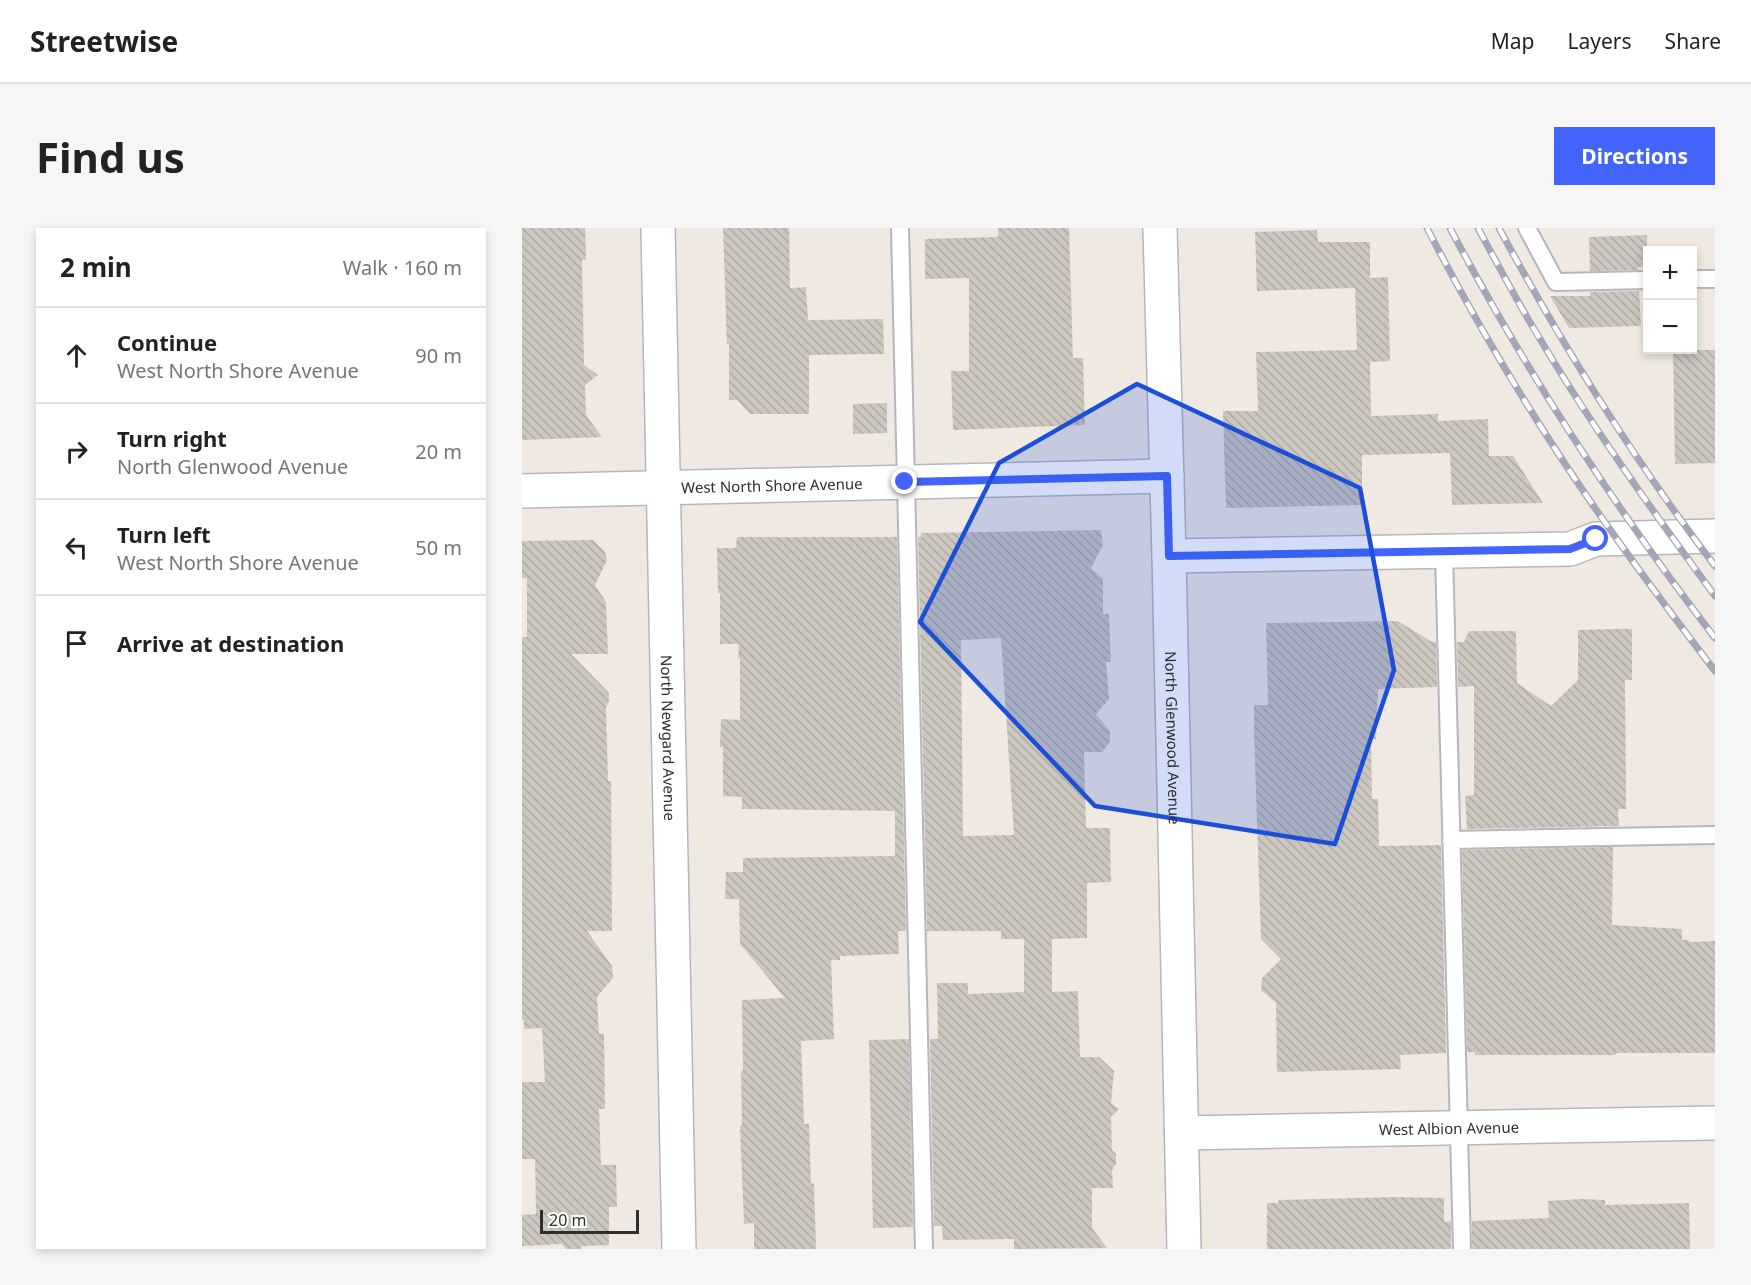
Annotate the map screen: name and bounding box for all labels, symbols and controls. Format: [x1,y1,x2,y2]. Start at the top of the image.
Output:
text: Streetwise [30,22,178,60]
text: Map [1491,27,1535,55]
text: Layers [1568,27,1632,55]
text: Share [1665,27,1721,55]
button: Directions [1554,127,1715,185]
text: Find us [36,128,185,185]
map controls [1643,246,1697,354]
button: + [1643,246,1697,300]
text: 2 min [60,249,132,285]
text: Walk · 160 m [343,254,462,281]
button: − [1643,300,1697,354]
text: Continue [117,327,217,357]
icon: ahead [60,339,93,372]
text: 90 m [415,342,462,369]
text: West North Shore Avenue [117,357,359,384]
text: Turn right [117,423,227,453]
icon: right [60,435,93,468]
text: 20 m [415,438,462,465]
text: North Glenwood Avenue [117,453,348,480]
route end [891,468,917,494]
street label: West North Shore Avenue [681,473,863,497]
text: Turn left [117,519,211,549]
route start [1582,525,1608,551]
icon: left [60,531,93,564]
text: 50 m [415,534,462,561]
text: West North Shore Avenue [117,549,359,576]
icon: arrive [60,627,93,660]
text: Arrive at destination [117,628,344,658]
street label: North Glenwood Avenue [1161,651,1185,825]
street label: North Newgard Avenue [657,655,680,821]
street label: West Albion Avenue [1379,1117,1519,1139]
scale bar [540,1207,639,1234]
text: 20 m [549,1209,586,1231]

